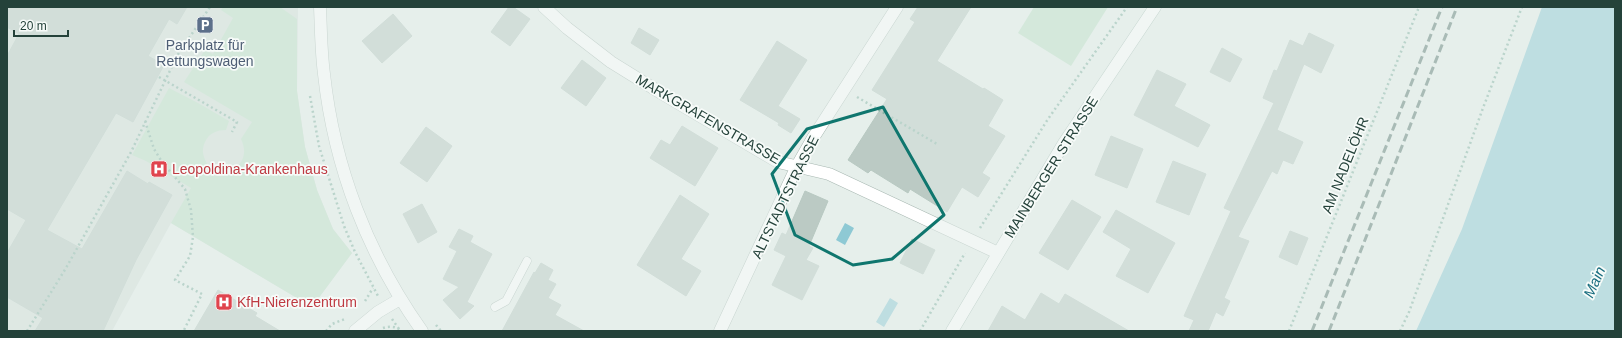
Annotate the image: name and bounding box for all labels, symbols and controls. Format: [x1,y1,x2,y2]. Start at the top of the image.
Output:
scale bar [14,12,68,38]
parking icon: Parkplatz für Rettungswagen [195,15,215,35]
text: 20 m [20,19,47,33]
place label: Parkplatz für Rettungswagen [156,37,254,69]
street label: MARKGRAFENSTRASSE [633,71,783,167]
street label: MAINBERGER STRASSE [1001,93,1101,241]
street label: AM NADELÖHR [1317,114,1372,216]
street label: ALTSTADTSTRASSE [748,133,822,261]
hospital icon: Leopoldina-Krankenhaus [149,159,169,179]
place label: Leopoldina-Krankenhaus [172,161,328,177]
water label: Main [1580,264,1608,300]
hospital icon: KfH-Nierenzentrum [214,292,234,312]
place label: KfH-Nierenzentrum [237,294,357,310]

